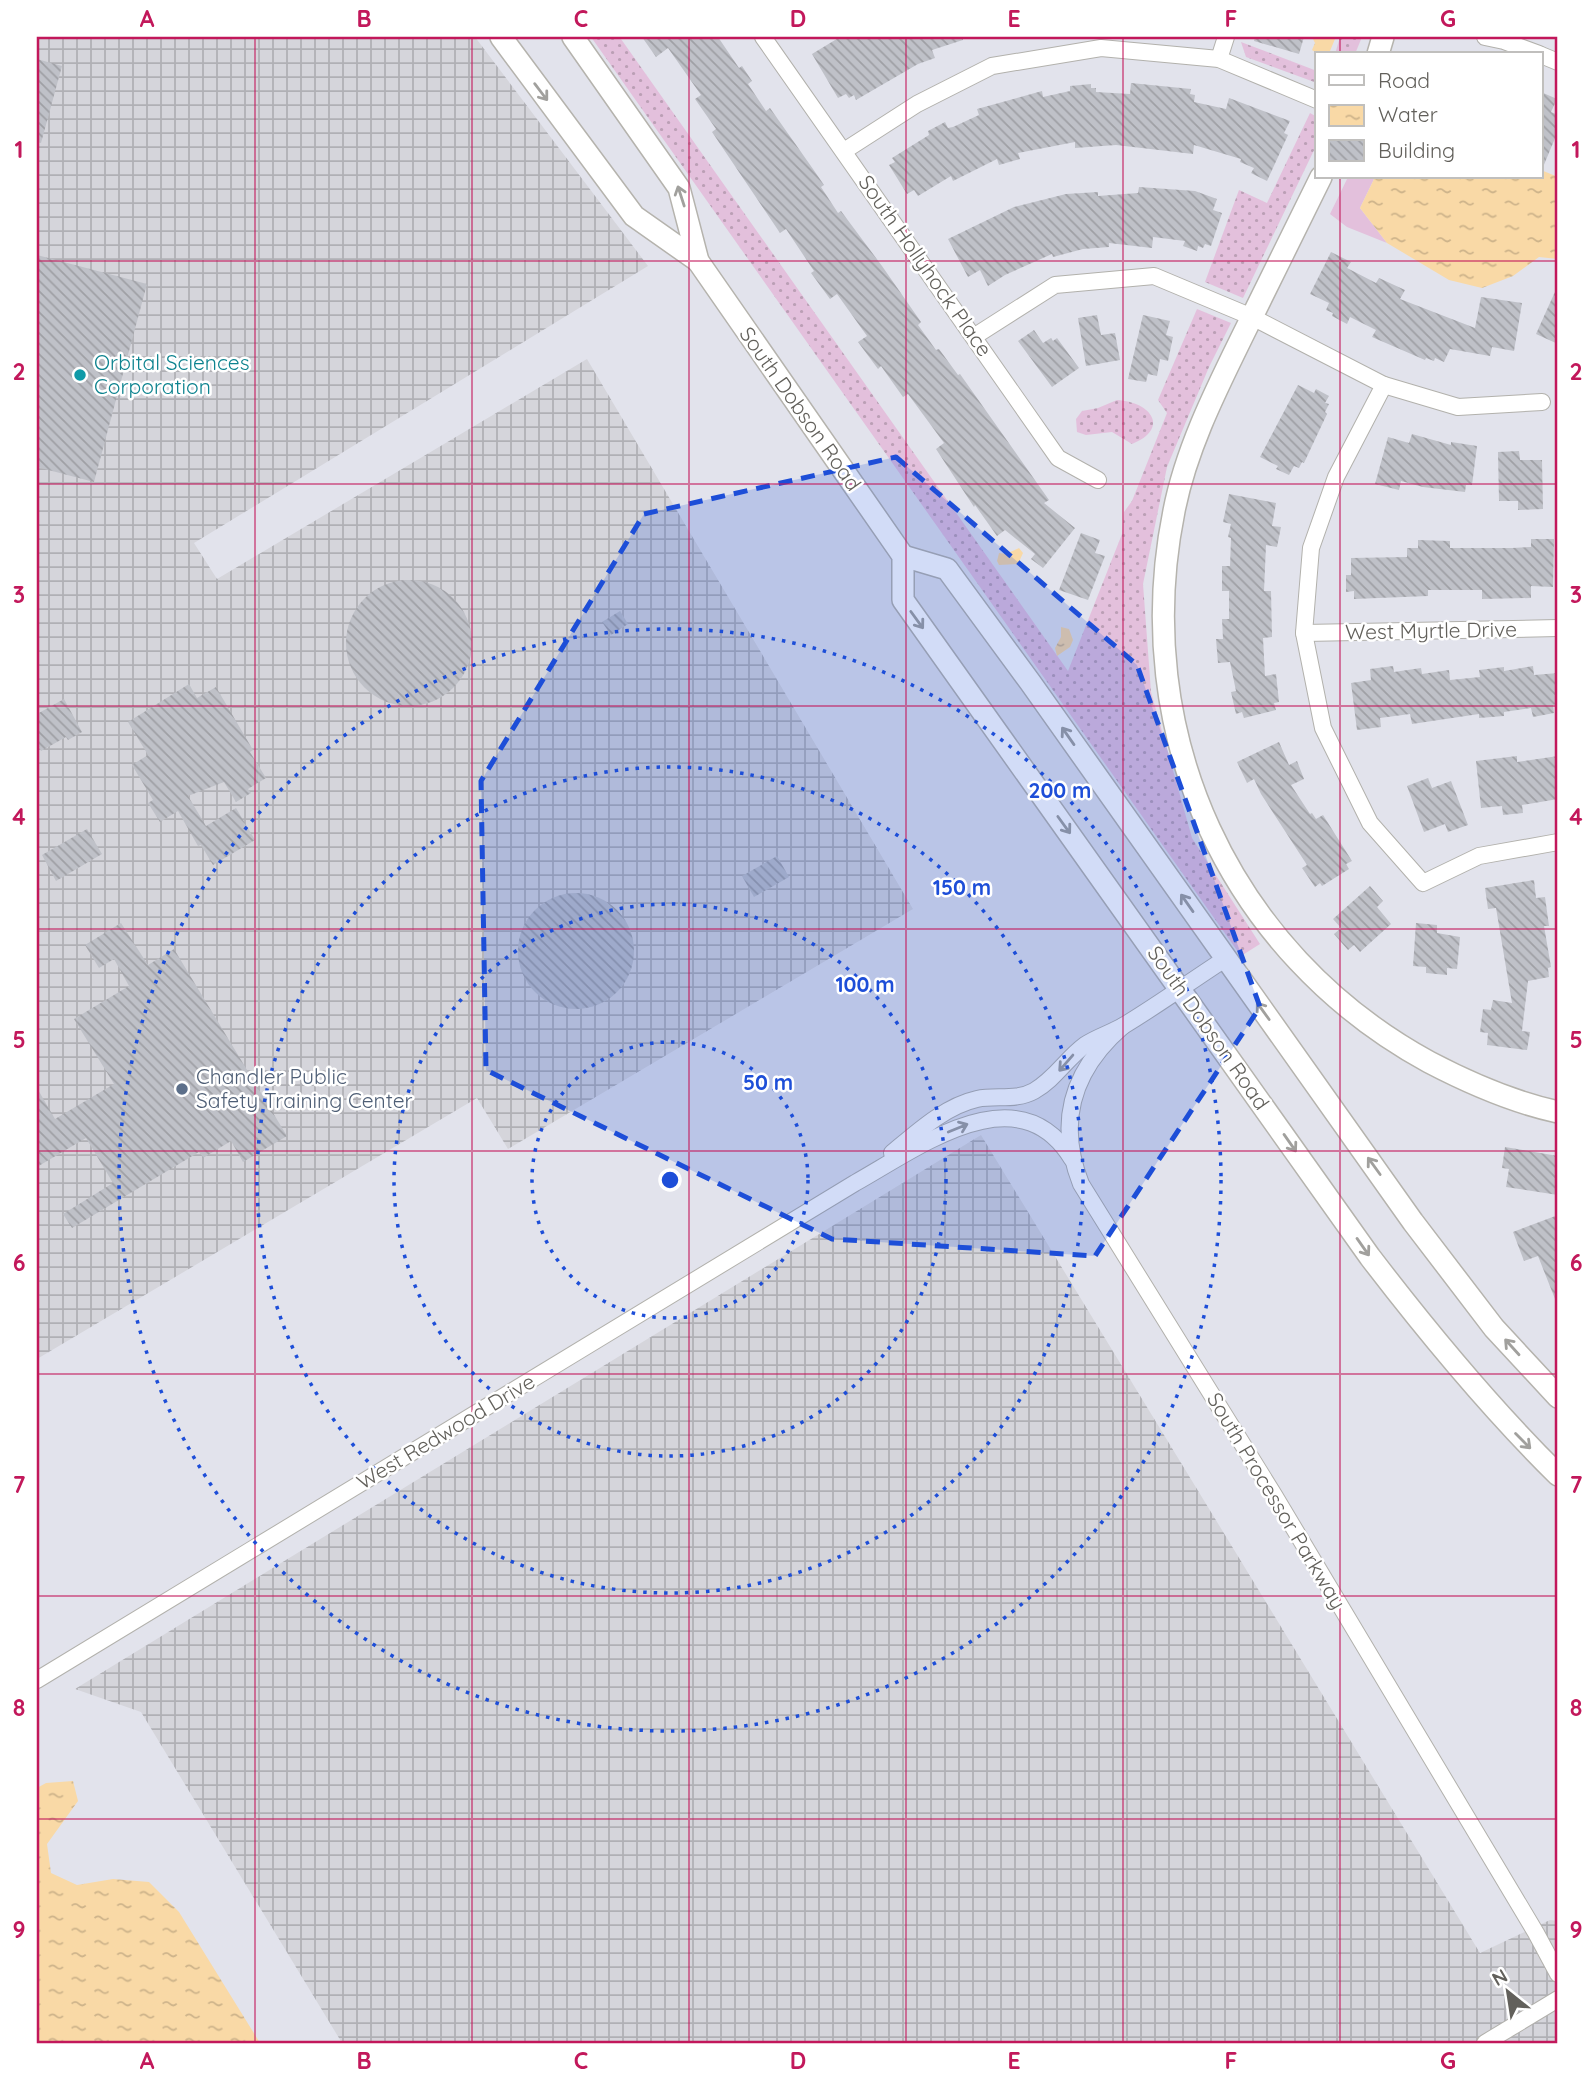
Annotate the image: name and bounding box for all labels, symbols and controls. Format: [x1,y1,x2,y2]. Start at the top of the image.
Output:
text: A [140,4,155,33]
text: B [356,4,372,33]
text: C [574,4,588,33]
text: D [790,4,806,33]
text: E [1007,4,1021,33]
text: F [1225,4,1237,33]
text: G [1440,4,1456,33]
legend [1315,52,1542,178]
text: Road [1378,67,1430,93]
one-way arrow [534,82,548,101]
text: Water [1378,101,1438,127]
text: 1 [15,135,23,164]
text: 1 [1572,135,1580,164]
text: Building [1378,137,1455,163]
street label: South Hollyhock Place [853,170,998,361]
one-way arrow [673,185,686,207]
street label: South Dobson Road [734,321,867,496]
place label: Orbital Sciences Corporation [94,349,250,399]
text: 2 [12,357,26,386]
text: 2 [1569,357,1583,386]
marker: Orbital Sciences Corporation [72,367,88,383]
text: 3 [13,580,25,609]
text: 3 [1570,580,1582,609]
one-way arrow [910,610,924,629]
street label: West Myrtle Drive [1345,616,1517,644]
one-way arrow [1061,727,1075,746]
text: 200 m [1029,777,1091,803]
text: 4 [12,802,26,831]
text: 4 [1569,802,1583,831]
one-way arrow [1056,815,1071,834]
text: 150 m [933,874,991,900]
one-way arrow [1180,894,1194,913]
street label: South Dobson Road [1142,940,1275,1115]
text: 100 m [835,971,895,997]
one-way arrow [1256,1001,1271,1020]
text: 5 [12,1025,26,1054]
text: 5 [1569,1025,1583,1054]
one-way arrow [1058,1054,1074,1072]
place label: Chandler Public Safety Training Center [196,1063,413,1113]
text: 50 m [743,1069,793,1095]
marker: Chandler Public Safety Training Center [174,1081,190,1097]
one-way arrow [947,1120,969,1133]
one-way arrow [1283,1133,1297,1152]
one-way arrow [1366,1157,1381,1176]
centre of rings [658,1168,682,1192]
one-way arrow [1356,1236,1370,1256]
text: 6 [13,1248,25,1277]
text: 6 [1570,1248,1582,1277]
one-way arrow [1503,1339,1520,1356]
street label: West Redwood Drive [352,1368,539,1495]
street label: South Processor Parkway [1202,1388,1352,1613]
one-way arrow [1515,1432,1532,1449]
text: 7 [13,1470,26,1499]
text: 7 [1570,1470,1583,1499]
text: 8 [13,1693,25,1722]
text: 8 [1570,1693,1582,1722]
text: 9 [12,1915,26,1944]
text: 9 [1569,1915,1583,1944]
north arrow [1472,1958,1542,2028]
text: N [1487,1963,1512,1991]
text: A [140,2046,155,2075]
text: B [356,2046,372,2075]
text: C [574,2046,588,2075]
text: D [790,2046,806,2075]
text: E [1007,2046,1021,2075]
text: F [1225,2046,1237,2075]
text: G [1440,2046,1456,2075]

